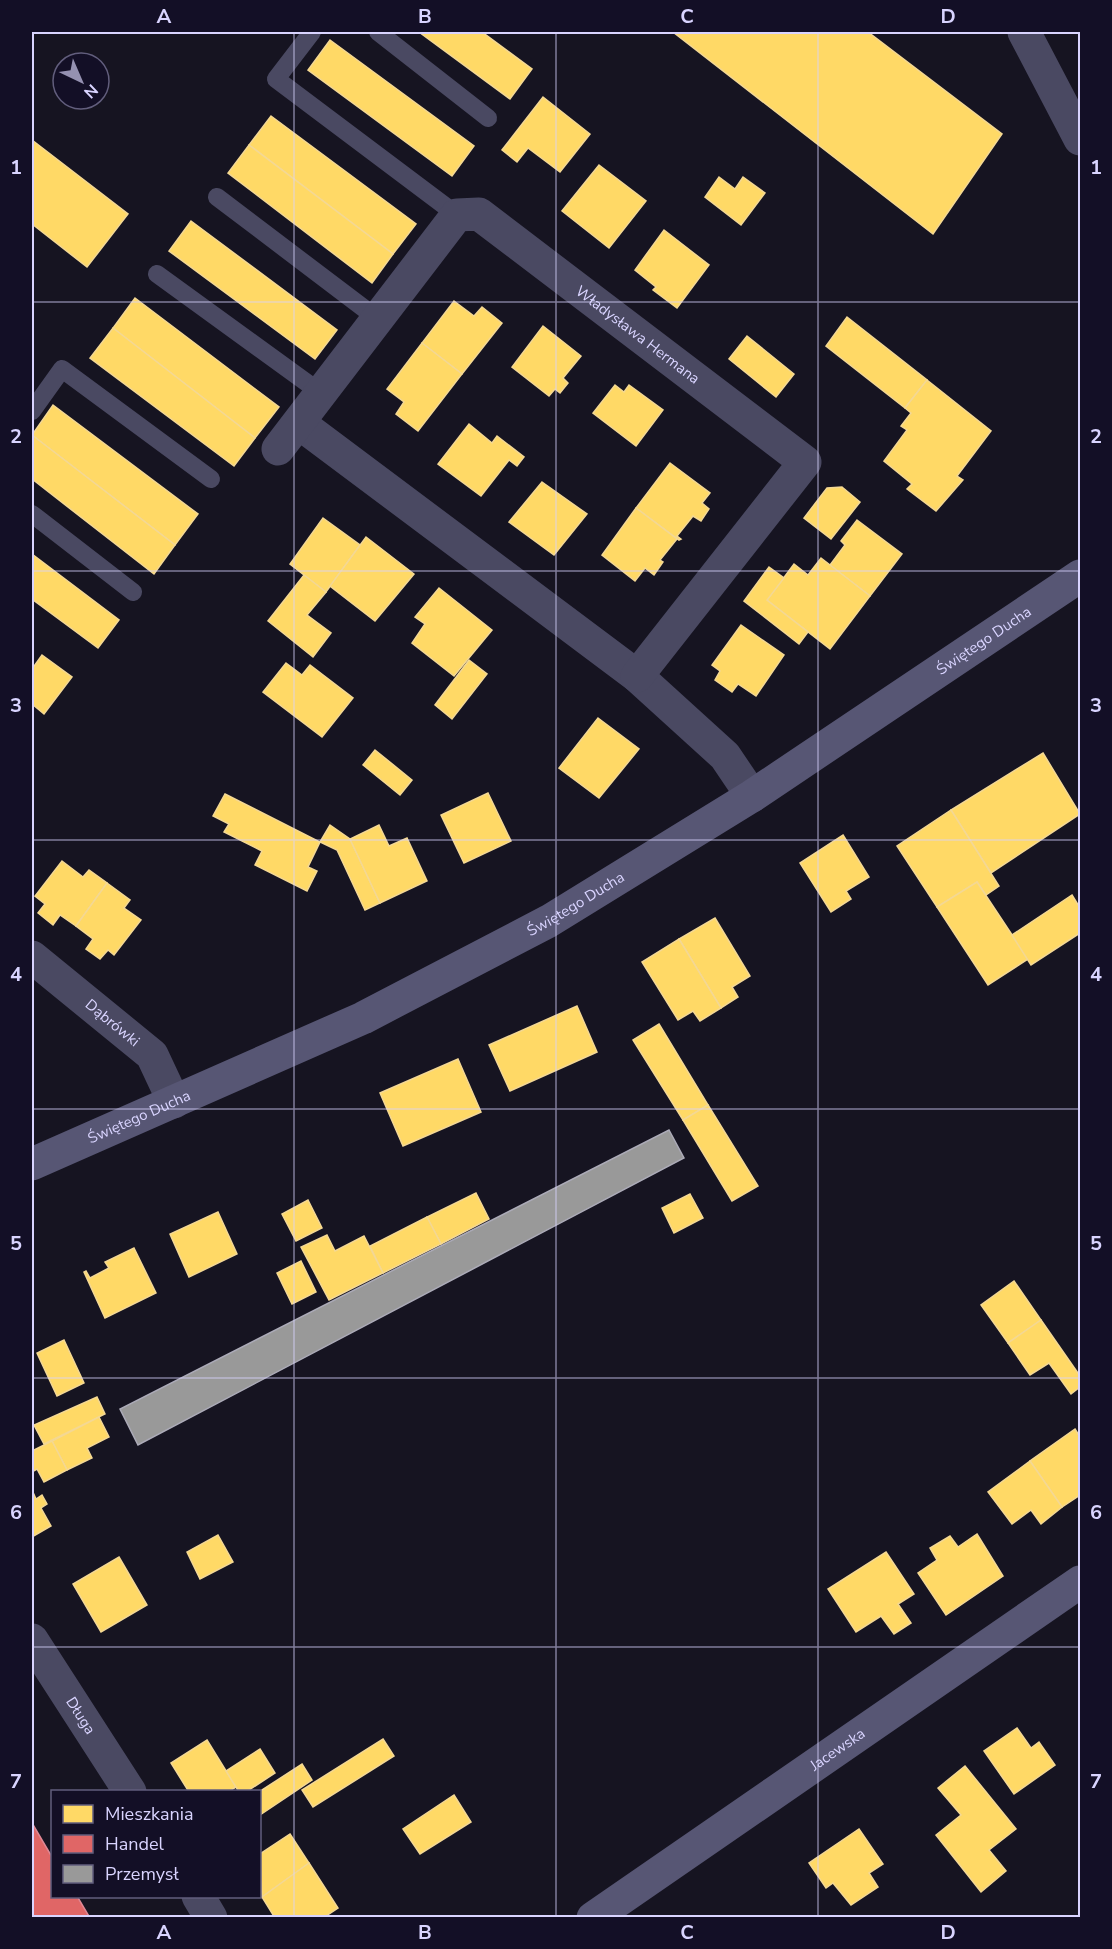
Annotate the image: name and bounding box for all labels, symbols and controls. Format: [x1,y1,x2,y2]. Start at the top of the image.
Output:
text: A [157,3,172,30]
text: B [418,3,432,30]
text: C [680,3,694,30]
text: D [940,3,956,30]
north arrow [51,51,111,111]
text: N [79,79,103,103]
text: 1 [10,154,22,181]
text: 1 [1090,154,1102,181]
street label: Władysława Hermana [571,281,704,388]
text: 2 [10,423,22,450]
text: 2 [1090,423,1102,450]
street label: Świętego Ducha [932,601,1035,680]
text: 3 [10,692,22,719]
text: 3 [1090,692,1102,719]
street label: Świętego Ducha [523,867,628,941]
text: 4 [10,961,22,988]
text: 4 [1090,961,1102,988]
street label: Dąbrówki [81,994,144,1051]
street label: Świętego Ducha [84,1085,194,1148]
text: 5 [10,1230,22,1257]
text: 5 [1090,1230,1102,1257]
text: 6 [10,1499,22,1526]
text: 6 [1090,1499,1102,1526]
street label: Długa [61,1693,100,1738]
street label: Jacewska [805,1723,869,1776]
text: 7 [10,1768,22,1795]
text: 7 [1090,1768,1102,1795]
legend [51,1790,261,1898]
text: Mieszkania [105,1802,193,1826]
text: Handel [105,1832,165,1856]
text: Przemysł [105,1862,179,1886]
text: A [157,1919,172,1946]
text: B [418,1919,432,1946]
text: C [680,1919,694,1946]
text: D [940,1919,956,1946]

